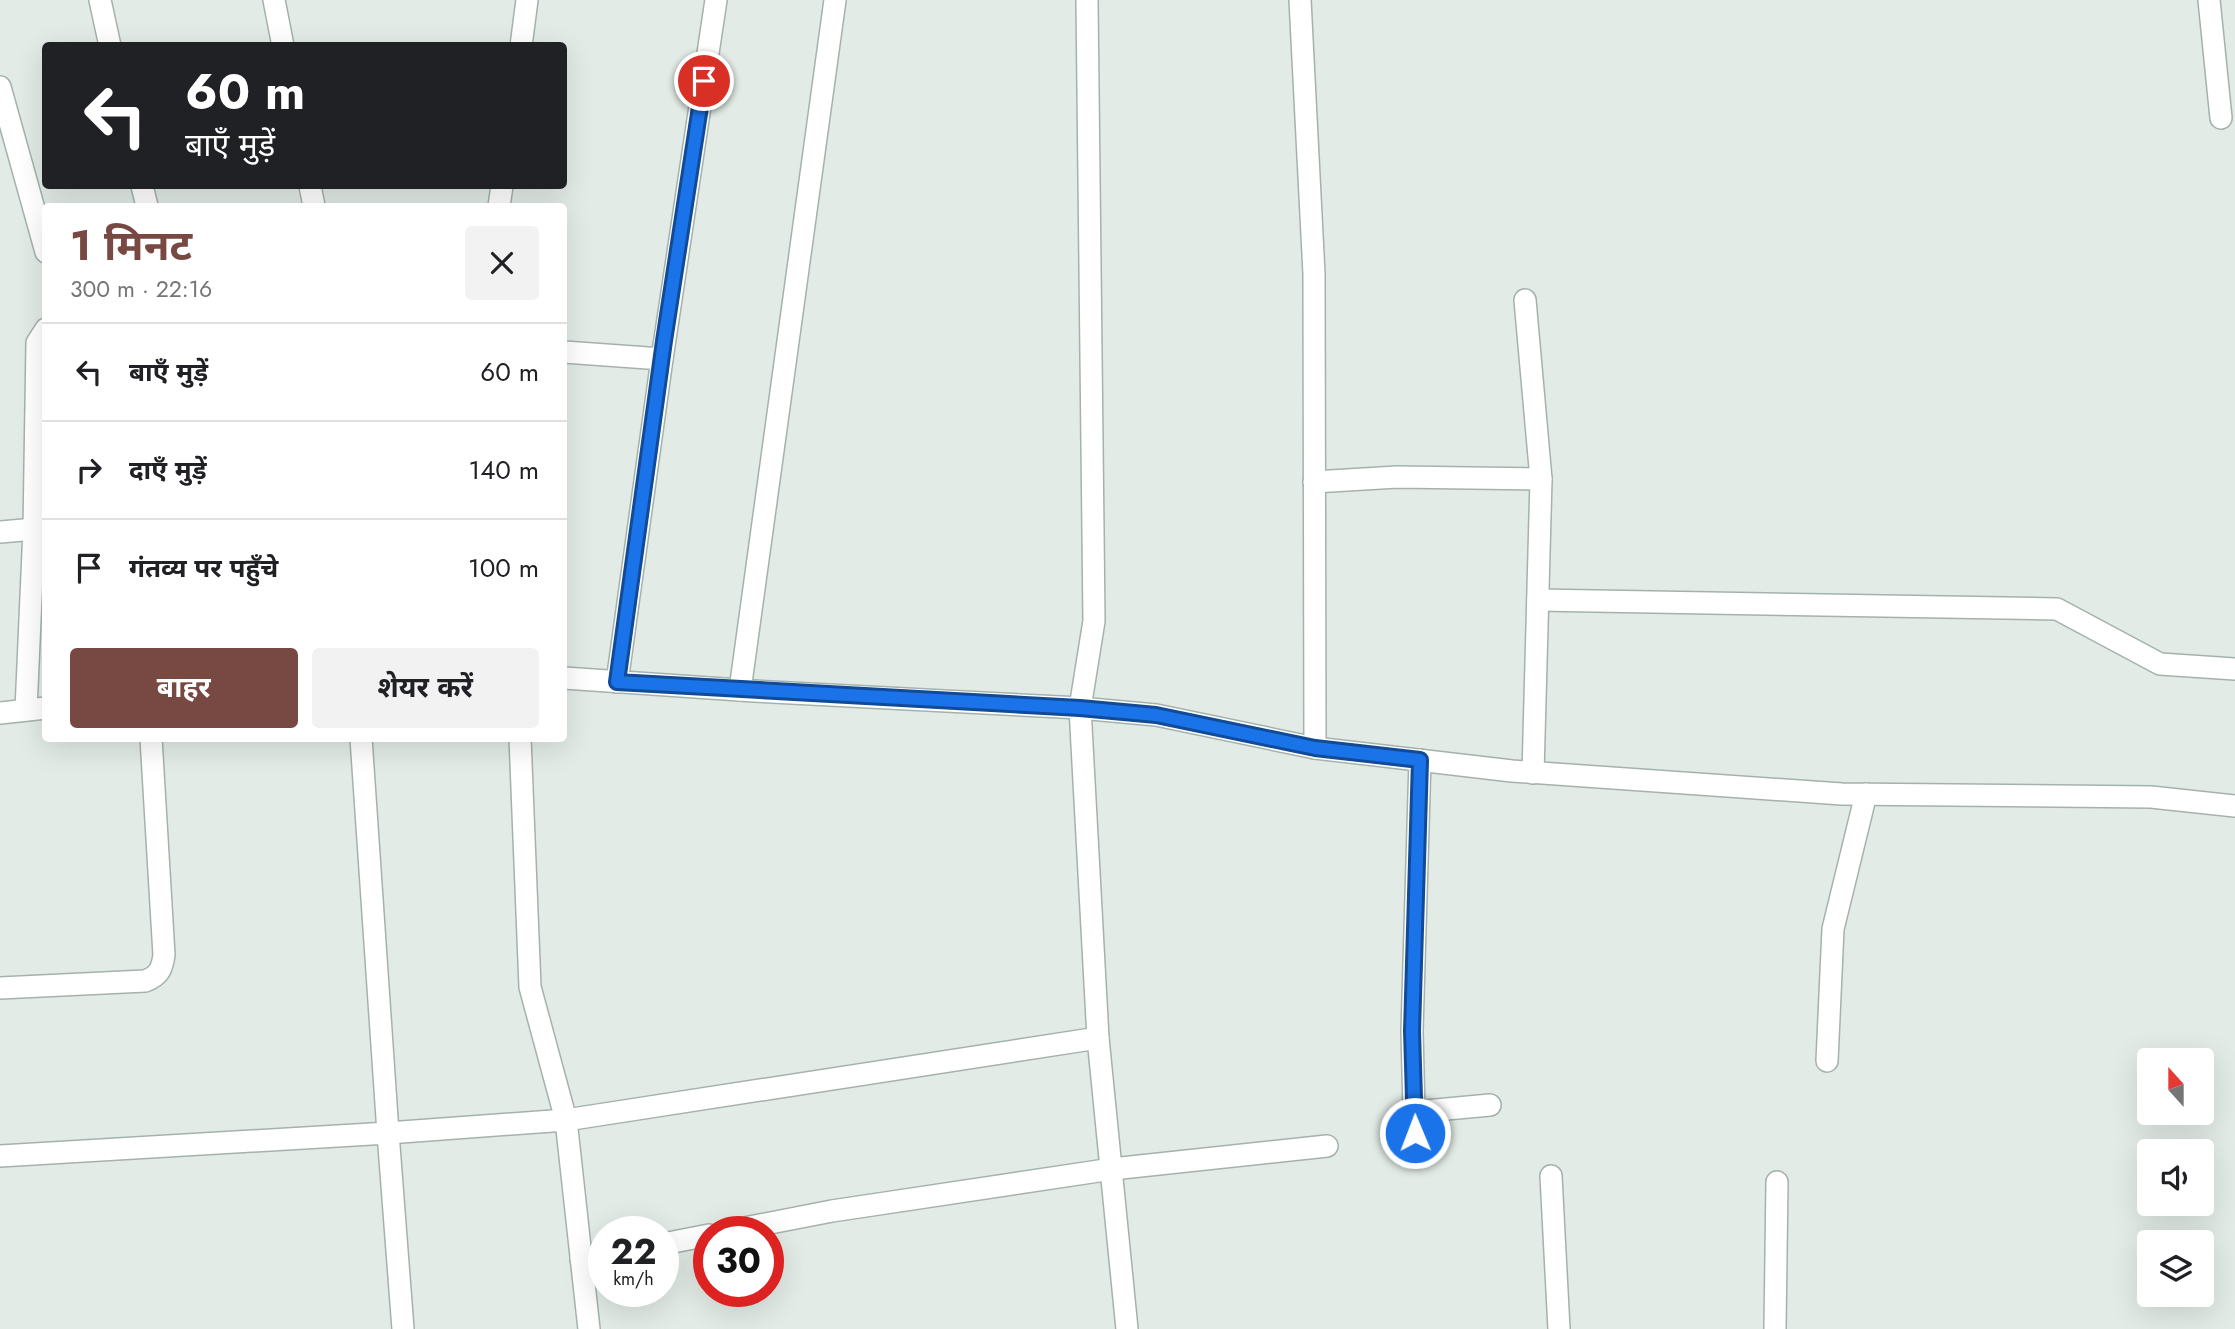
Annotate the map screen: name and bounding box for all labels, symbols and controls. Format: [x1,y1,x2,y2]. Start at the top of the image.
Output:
pin [674,51,734,111]
text: 60 m [185,57,305,127]
icon: arrive [685,62,723,100]
icon: left [70,70,161,161]
text: बाएँ मुड़ें [185,122,275,168]
text: 1 मिनट [70,215,192,276]
button: close [465,226,539,300]
text: 300 m · 22:16 [70,272,212,306]
icon: left [70,353,108,391]
text: बाएँ मुड़ें [129,353,208,391]
text: 60 m [480,353,539,391]
icon: right [70,451,108,489]
text: दाएँ मुड़ें [129,451,207,489]
text: 140 m [468,451,539,489]
icon: arrive [70,549,108,587]
text: गंतव्य पर पहुँचे [129,549,278,587]
text: 100 m [468,549,539,587]
button: बाहर [70,648,298,728]
button: शेयर करें [312,648,539,728]
north arrow [2137,1048,2214,1125]
map controls [2137,1048,2214,1307]
position arrow [1378,1096,1452,1170]
button: sound [2137,1139,2214,1216]
speed limit sign: 30 [693,1216,784,1307]
text: 22 [611,1227,656,1277]
button: layers [2137,1230,2214,1307]
text: km/h [613,1266,654,1292]

